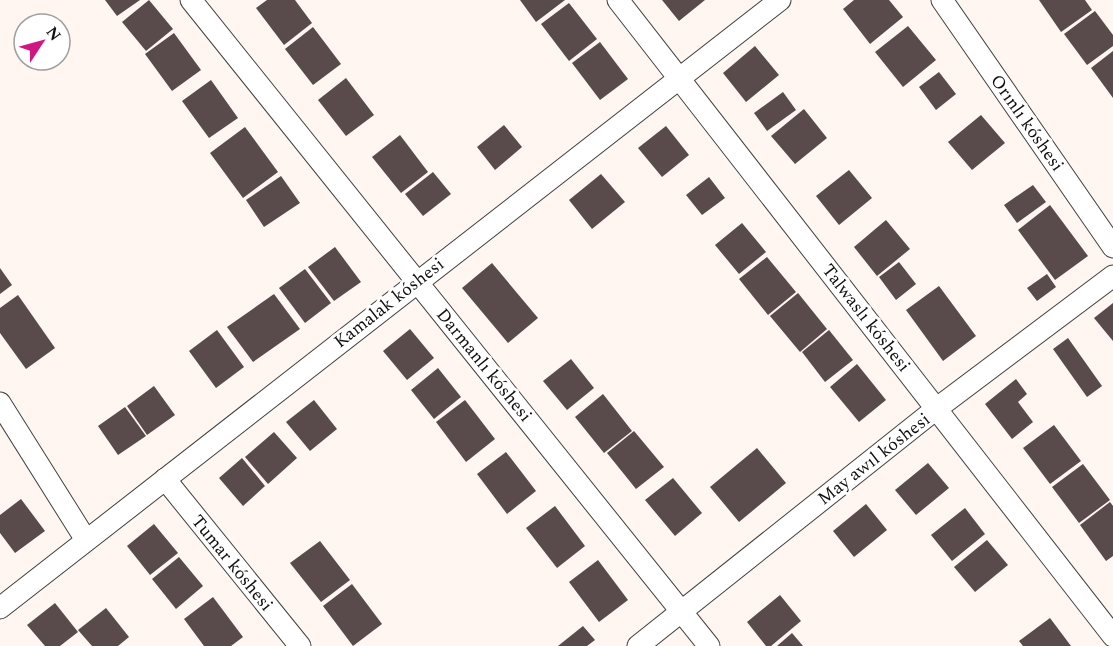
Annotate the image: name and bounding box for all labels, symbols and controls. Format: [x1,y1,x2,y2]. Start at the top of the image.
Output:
north arrow [12,12,72,72]
text: N [40,21,67,46]
street label: Orınlı kóshesi [984,69,1070,177]
street label: Kamalak kóshesi [328,251,450,355]
street label: Talwaslı kóshesi [815,258,917,378]
street label: Darmanlı kóshesi [430,302,538,428]
street label: May awıl kóshesi [812,406,936,512]
street label: Tumar kóshesi [184,509,280,617]

